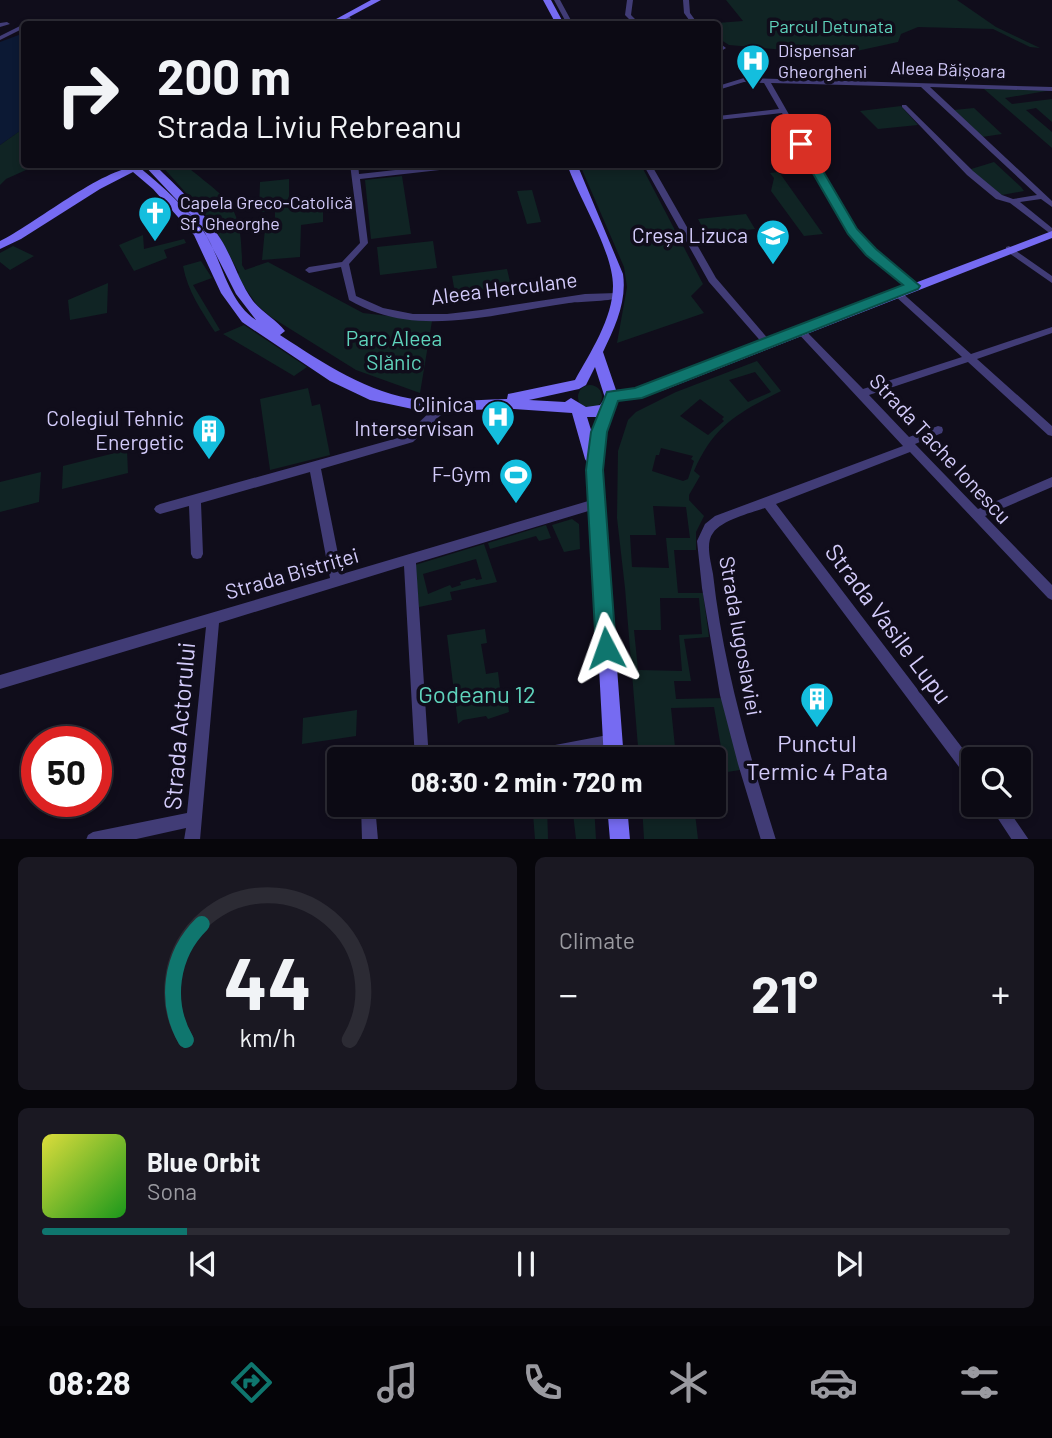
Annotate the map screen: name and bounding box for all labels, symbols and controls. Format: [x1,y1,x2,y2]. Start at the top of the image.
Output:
park label: Parcul Detunata [769,15,893,37]
place label: Dispensar Gheorgheni [778,39,867,82]
hospital icon: Dispensar Gheorgheni [734,42,772,91]
text: 200 m [157,46,291,105]
icon: right [42,49,133,140]
street label: Aleea Băișoara [890,56,1006,82]
text: Strada Liviu Rebreanu [157,106,462,144]
pin [771,114,831,174]
icon: arrive [782,125,820,163]
place label: Capela Greco-Catolică Sf. Gheorghe [180,191,353,234]
church icon: Capela Greco-Catolică Sf. Gheorghe [136,194,174,243]
school or university icon: Creșa Lizuca [754,217,792,266]
place label: Creșa Lizuca [632,222,748,247]
street label: Aleea Herculane [429,266,578,309]
park label: Parc Aleea Slănic [346,325,442,374]
street label: Strada Tache Ionescu [865,368,1017,528]
place label: Clinica Interservisan [354,391,474,440]
hospital icon: Clinica Interservisan [479,398,517,447]
place label: Colegiul Tehnic Energetic [46,405,184,454]
building icon: Colegiul Tehnic Energetic [190,412,228,461]
sports icon: F-Gym [497,456,535,505]
place label: F-Gym [432,461,491,486]
street label: Strada Vasile Lupu [820,537,959,709]
street label: Strada Bistriței [222,542,361,604]
street label: Strada Iugoslaviei [715,554,768,717]
position arrow [569,611,643,685]
street label: Strada Actorului [157,641,200,811]
park label: Godeanu 12 [418,679,536,708]
building icon: Punctul Termic 4 Pata [798,680,836,729]
speed limit sign: 50 [21,726,112,817]
place label: Punctul Termic 4 Pata [746,728,888,785]
map controls [961,747,1031,817]
button: search [961,747,1031,817]
text: 08:30 · 2 min · 720 m [411,766,642,797]
text: Climate [559,926,635,954]
text: 44 [223,937,312,1025]
text: 21° [751,961,818,1023]
text: − [559,970,578,1016]
text: + [991,970,1010,1016]
text: km/h [239,1021,296,1051]
text: Blue Orbit [147,1146,260,1177]
text: Sona [147,1177,197,1205]
icon: previous [184,1245,222,1283]
icon: pause [507,1245,545,1283]
icon: next [830,1245,868,1283]
icon: directions [227,1358,276,1407]
icon: music [373,1358,422,1407]
icon: phone [518,1358,567,1407]
icon: climate [664,1358,713,1407]
icon: car [809,1358,858,1407]
icon: filters [955,1358,1004,1407]
text: 08:28 [48,1363,131,1401]

